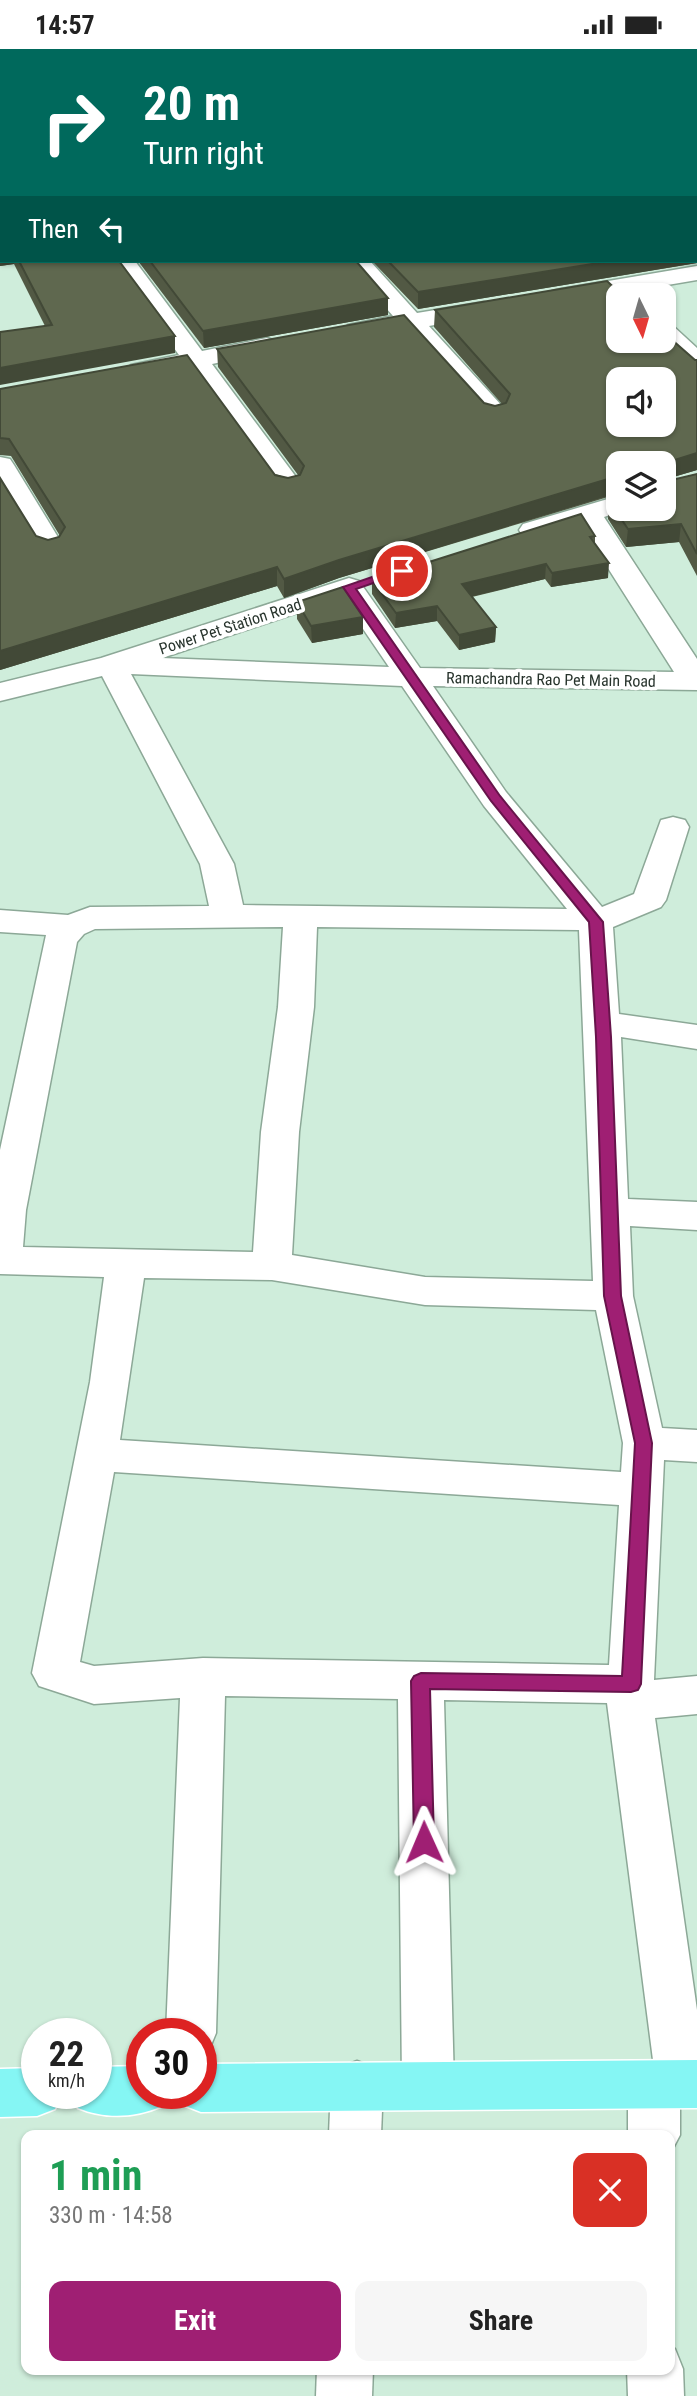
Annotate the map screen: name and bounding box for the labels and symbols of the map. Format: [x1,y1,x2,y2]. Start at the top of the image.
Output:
north arrow [606,283,676,353]
pin [372,541,432,601]
street label: Power Pet Station Road [157,594,304,658]
street label: Ramachandra Rao Pet Main Road [446,668,656,691]
position arrow [387,1805,461,1879]
speed limit sign: 30 [126,2018,217,2109]

